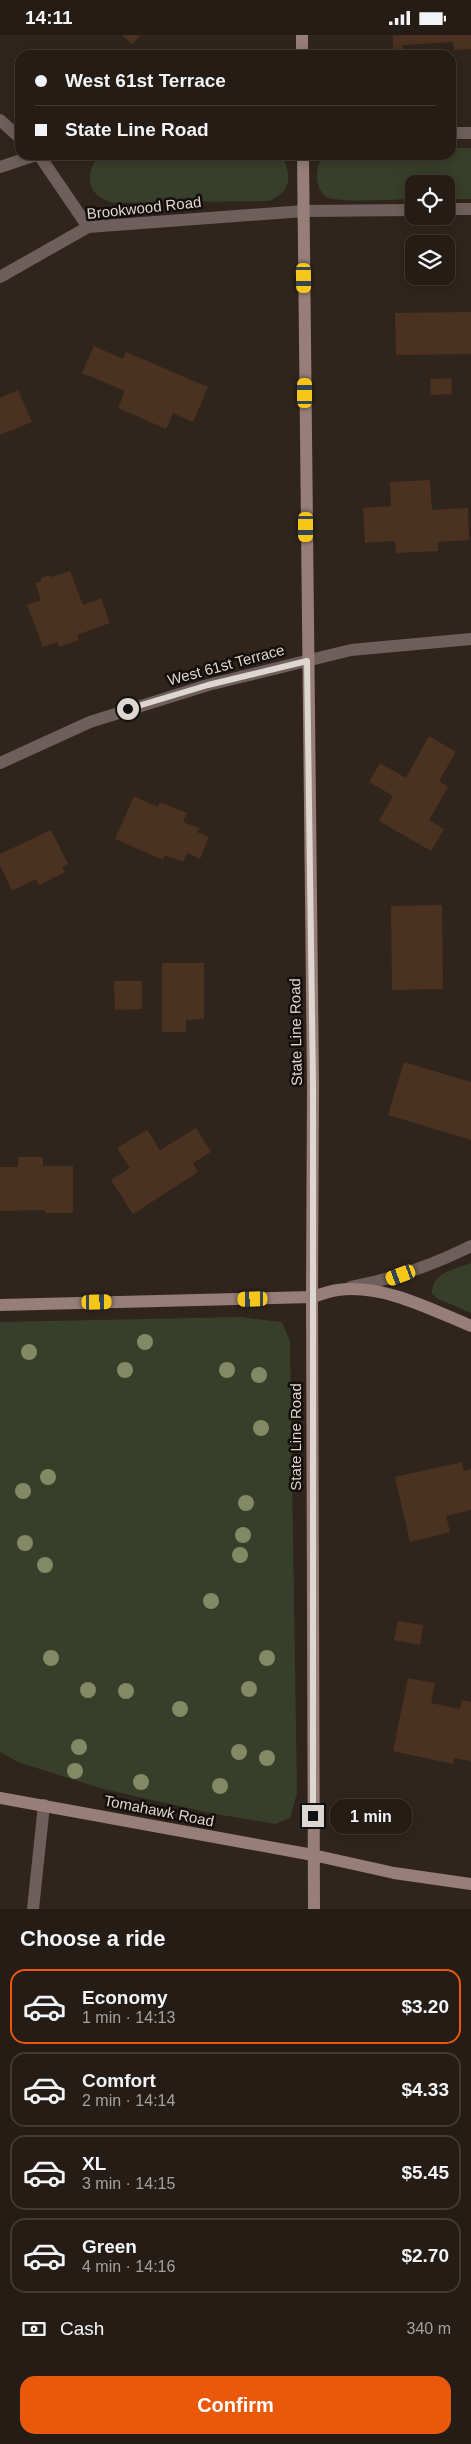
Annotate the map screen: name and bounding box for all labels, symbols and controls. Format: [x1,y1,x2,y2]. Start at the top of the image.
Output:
text: 14:11 [25,7,73,28]
text: West 61st Terrace [65,70,226,91]
text: State Line Road [65,119,209,140]
map controls [405,175,455,285]
button: locate [405,175,455,225]
street label: Brookwood Road [86,193,202,222]
button: layers [405,235,455,285]
car [296,263,311,293]
car [297,378,312,408]
car [298,512,313,542]
street label: West 61st Terrace [166,641,286,688]
route start [117,698,139,720]
street label: State Line Road [286,978,305,1086]
car [384,1263,417,1287]
car [237,1291,268,1307]
car [81,1294,112,1310]
street label: State Line Road [287,1383,304,1491]
street label: Tomahawk Road [103,1792,216,1830]
callout: 1 min [330,1799,413,1833]
route end [302,1805,324,1827]
text: 1 min [350,1808,392,1825]
text: Choose a ride [20,1926,165,1951]
icon: car [22,1984,67,2029]
text: Economy [82,1987,168,2008]
text: $3.20 [401,1996,449,2017]
text: 1 min · 14:13 [82,2009,175,2026]
icon: car [22,2067,67,2112]
text: Comfort [82,2070,156,2091]
text: $4.33 [401,2079,449,2100]
text: 2 min · 14:14 [82,2092,175,2109]
icon: car [22,2150,67,2195]
text: XL [82,2153,106,2174]
text: $5.45 [401,2162,449,2183]
text: 3 min · 14:15 [82,2175,175,2192]
icon: car [22,2233,67,2278]
text: Green [82,2236,137,2257]
text: $2.70 [401,2245,449,2266]
text: 4 min · 14:16 [82,2258,175,2275]
icon: cash [20,2315,48,2343]
text: Cash [60,2318,104,2339]
text: 340 m [407,2320,451,2337]
button: Confirm [20,2376,451,2434]

